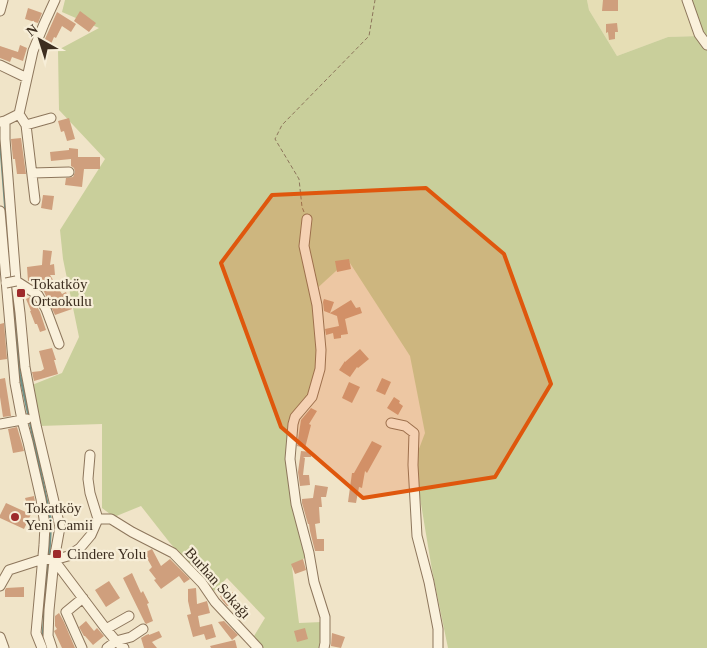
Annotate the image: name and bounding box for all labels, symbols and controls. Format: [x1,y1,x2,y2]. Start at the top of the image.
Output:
north arrow [15,15,65,65]
text: N [23,21,41,39]
place label: Tokatköy Ortaokulu [31,276,92,309]
marker: Tokatköy Ortaokulu [15,287,27,299]
place label: Tokatköy Yeni Camii [25,500,93,533]
marker: Tokatköy Yeni Camii [9,511,21,523]
street label: Burhan Sokağı [182,544,254,622]
place label: Cindere Yolu [67,546,147,562]
marker: Cindere Yolu [51,548,63,560]

